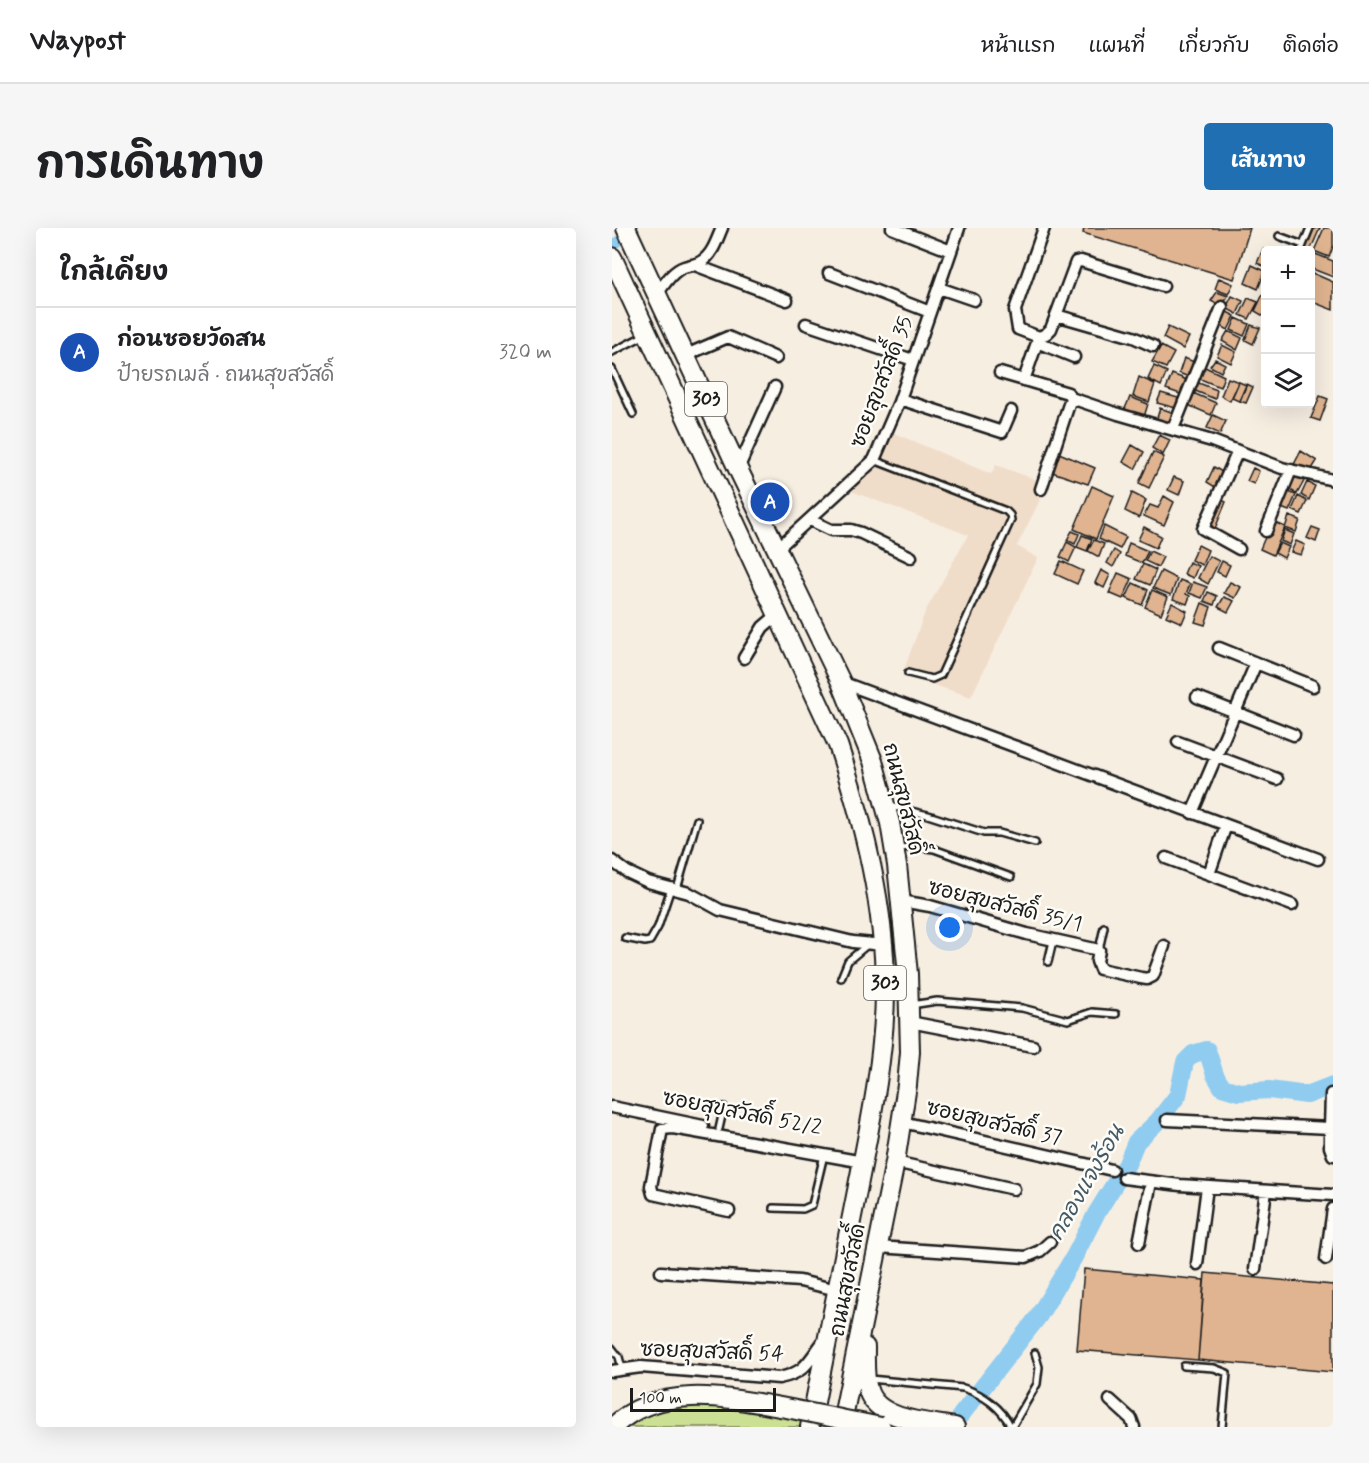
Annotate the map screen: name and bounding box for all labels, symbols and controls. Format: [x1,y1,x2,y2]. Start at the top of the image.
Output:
text: Waypost [30,23,126,60]
text: หน้าแรก [981,32,1056,60]
text: แผนที่ [1089,32,1145,60]
text: เกี่ยวกับ [1178,32,1250,60]
text: ติดต่อ [1283,32,1339,60]
button: เส้นทาง [1204,123,1333,190]
text: การเดินทาง [36,138,264,193]
map controls [1261,246,1315,408]
button: + [1261,246,1315,300]
text: ใกล้เคียง [60,256,168,290]
button: − [1261,300,1315,354]
street label: ซอยสุขสวัสดิ์ 35 [839,310,921,452]
text: ก่อนซอยวัดสน [117,326,266,354]
text: A [73,339,86,366]
text: 320 m [499,339,552,366]
button: layers [1261,354,1315,408]
text: ป้ายรถเมล์ · ถนนสุขสวัสดิ์ [117,362,334,389]
road number: 303 [685,382,727,416]
pin: A [750,480,790,524]
street label: ถนนสุขสวัสดิ์ [875,739,935,858]
street label: ซอยสุขสวัสดิ์ 35/1 [925,868,1086,940]
your location [935,913,964,942]
road number: 303 [864,966,906,1000]
street label: ซอยสุขสวัสดิ์ 52/2 [660,1079,825,1143]
street label: ซอยสุขสวัสดิ์ 37 [923,1089,1066,1153]
water label: คลองแจงร้อน [1042,1119,1132,1246]
street label: ถนนสุขสวัสดิ์ [818,1220,874,1339]
street label: ซอยสุขสวัสดิ์ 54 [640,1330,785,1370]
scale bar [630,1385,776,1412]
text: 100 m [639,1388,682,1409]

